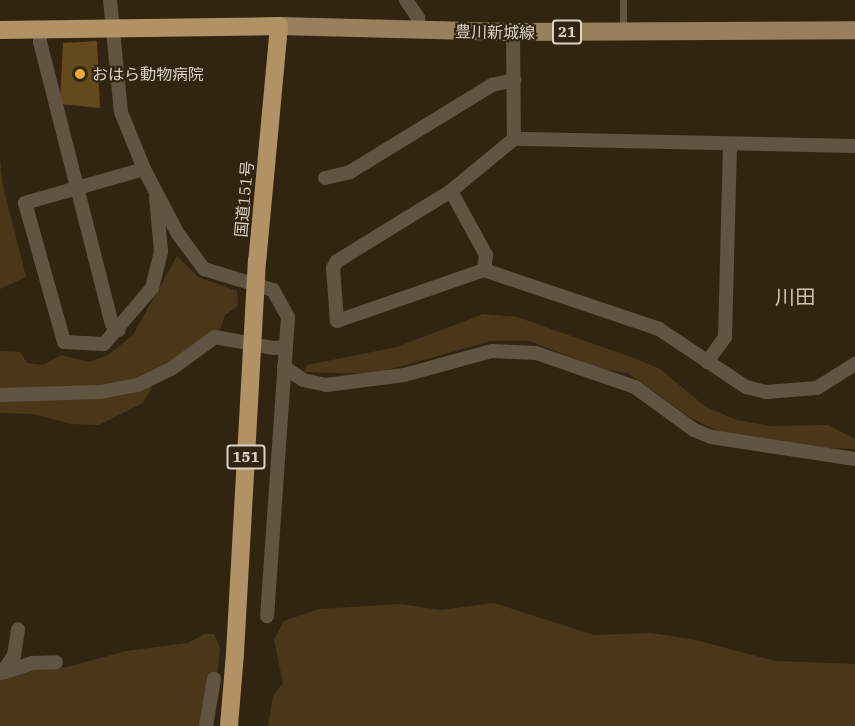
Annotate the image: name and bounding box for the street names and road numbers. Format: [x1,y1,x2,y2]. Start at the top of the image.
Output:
road number: 21 [552,20,582,44]
street label: 豊川新城線 [455,22,535,42]
street label: 国道151号 [231,160,257,238]
road number: 151 [226,445,266,469]

